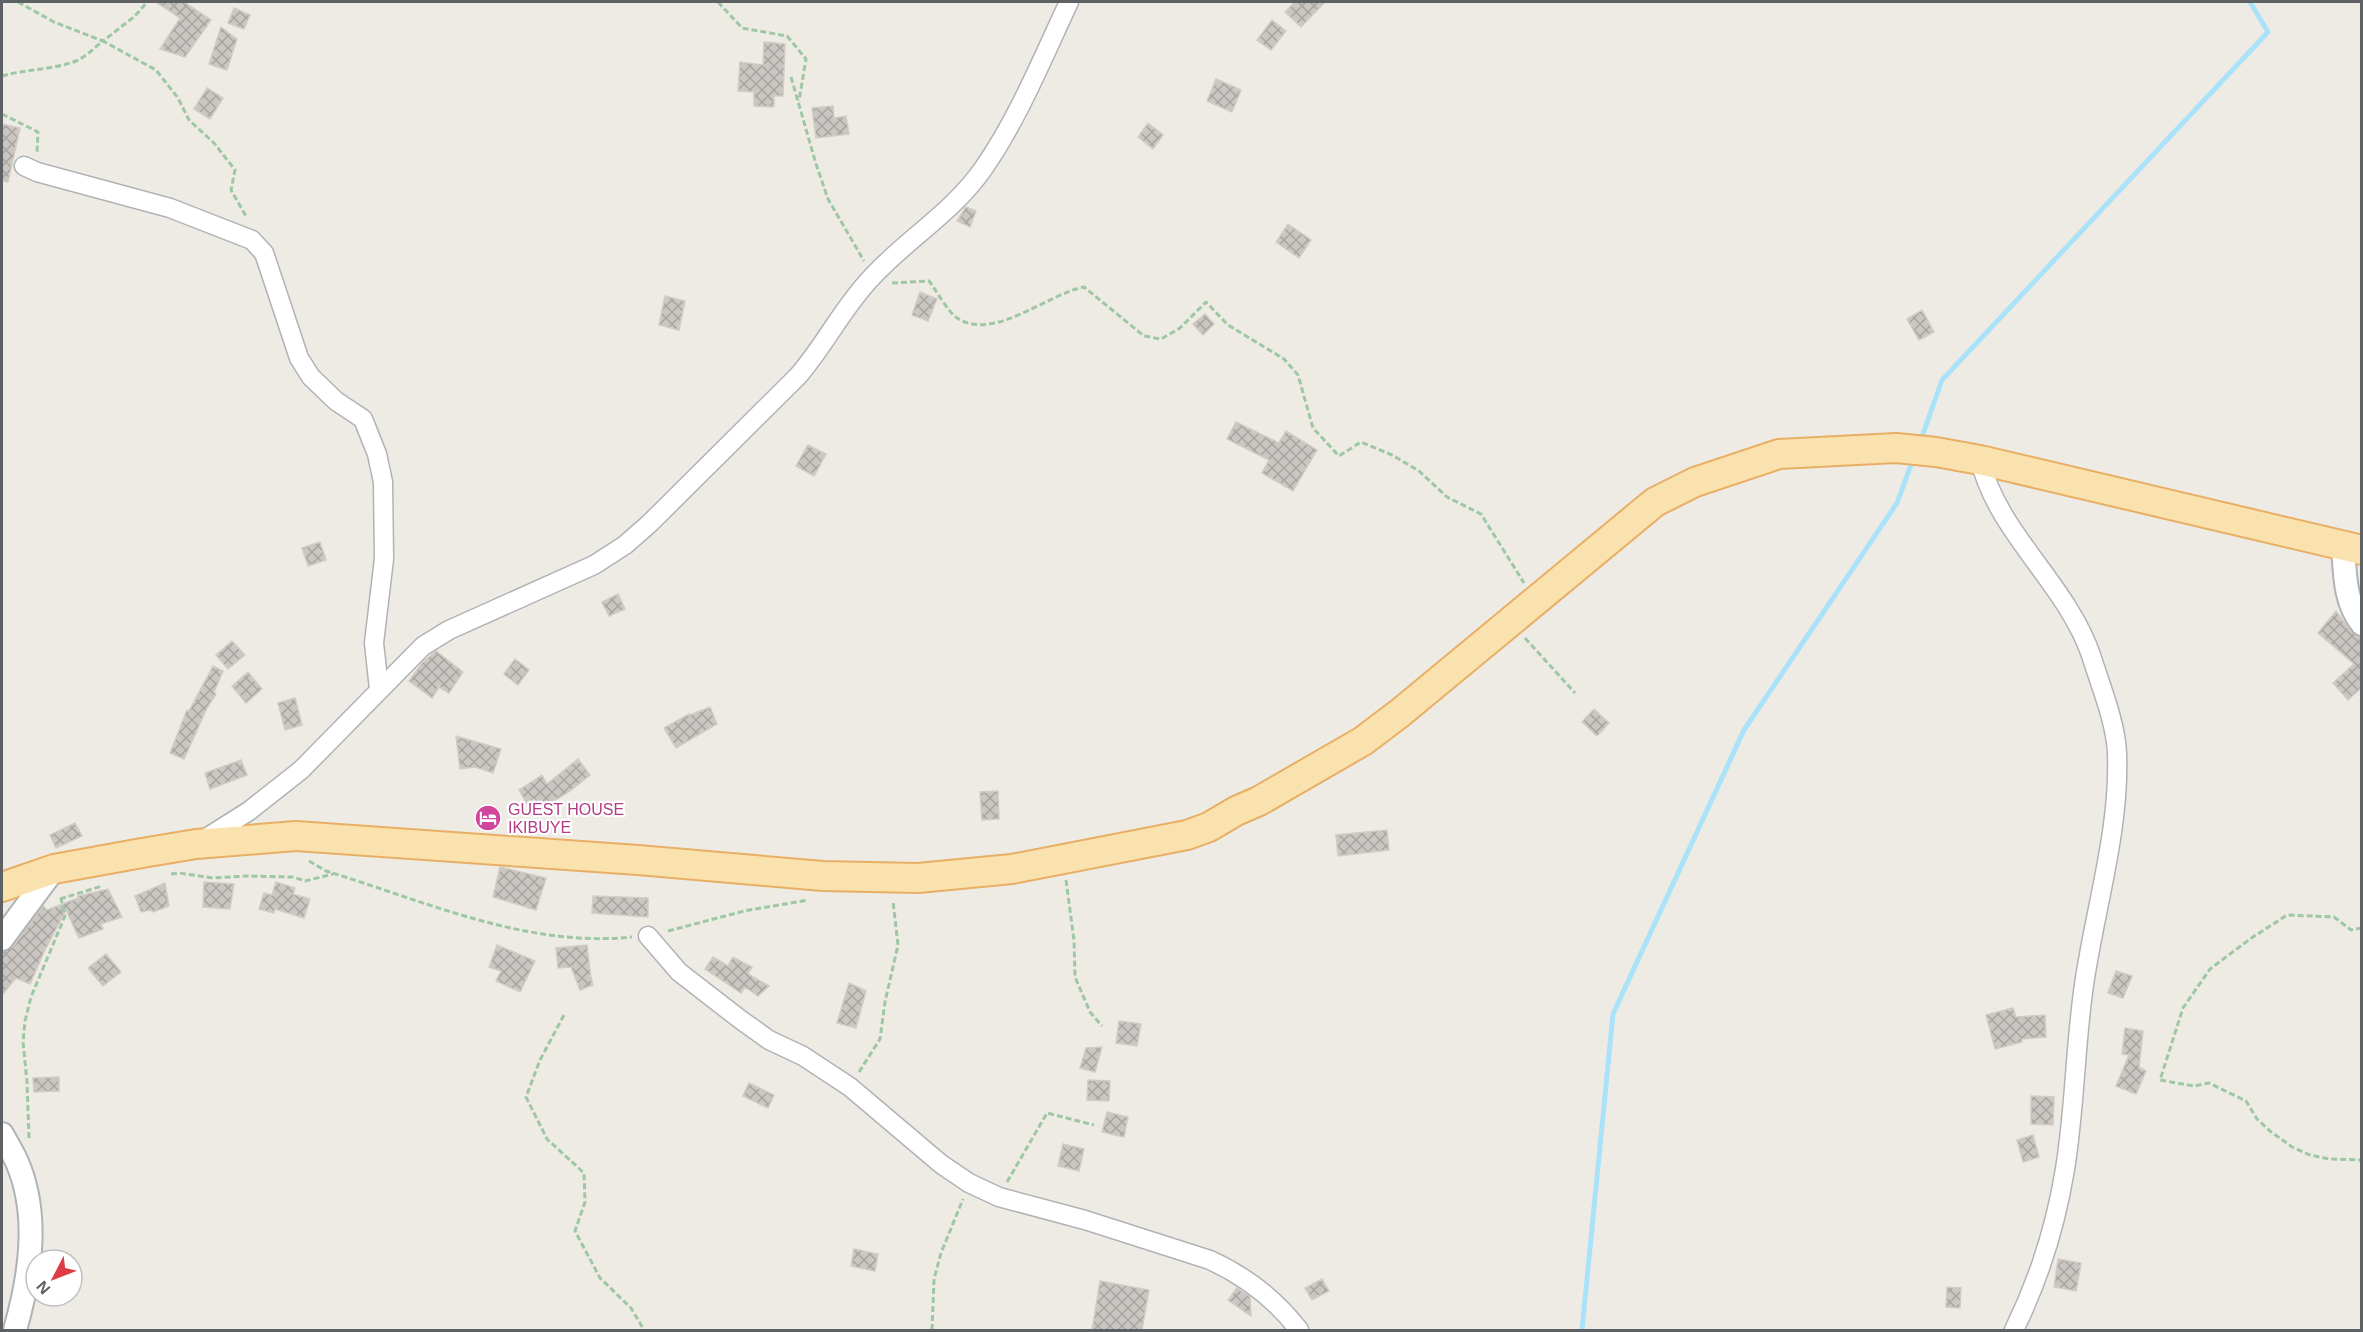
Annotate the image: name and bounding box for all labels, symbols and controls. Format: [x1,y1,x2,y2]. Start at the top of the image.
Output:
place label: GUEST HOUSE IKIBUYE [508,801,624,836]
hotel icon: GUEST HOUSE IKIBUYE [473,803,503,833]
north arrow [24,1248,84,1308]
text: N [33,1278,53,1298]

